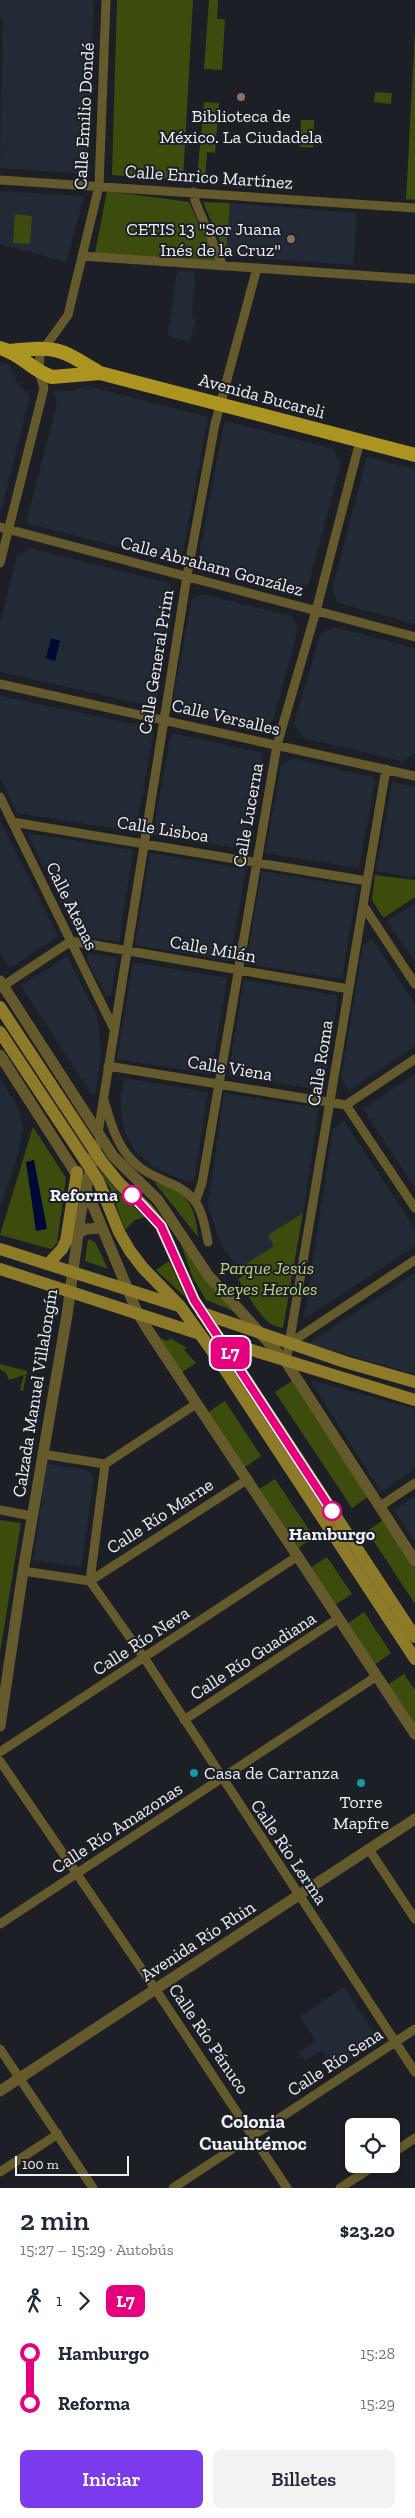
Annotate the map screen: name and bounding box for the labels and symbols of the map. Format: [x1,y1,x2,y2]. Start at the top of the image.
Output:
street label: Calle Emilio Dondé [69,42,99,190]
marker: Biblioteca de México. La Ciudadela [235,91,247,103]
place label: Biblioteca de México. La Ciudadela [159,105,323,148]
street label: Calle Enrico Martínez [124,160,294,194]
place label: CETIS 13 "Sor Juana Inés de la Cruz" [126,218,281,261]
marker: CETIS 13 "Sor Juana Inés de la Cruz" [285,233,297,245]
street label: Avenida Bucareli [196,369,328,423]
street label: Calle Abraham González [118,531,306,601]
street label: Calle General Prim [134,588,178,736]
street label: Calle Versalles [170,694,283,740]
street label: Calle Lucerna [228,761,268,869]
street label: Calle Lisboa [115,811,211,847]
street label: Calle Atenas [41,858,103,954]
street label: Calle Milán [168,931,259,968]
street label: Calle Roma [302,1018,338,1108]
street label: Calle Viena [186,1050,274,1086]
place label: Reforma [50,1184,118,1206]
marker: Reforma [122,1185,142,1205]
park label: Parque Jesús Reyes Heroles [216,1257,318,1300]
street label: Calzada Manuel Villalongín [8,1287,62,1499]
line badge: L7 [208,1337,252,1369]
street label: Calle Río Marne [103,1473,217,1559]
marker: Hamburgo [322,1501,342,1521]
place label: Hamburgo [289,1523,376,1545]
street label: Calle Río Neva [89,1601,194,1680]
street label: Calle Río Guadiana [186,1607,320,1705]
place label: Casa de Carranza [204,1762,339,1784]
marker: Casa de Carranza [188,1767,200,1779]
street label: Calle Río Amazonas [47,1777,187,1879]
marker: Torre Mapfre [355,1777,367,1789]
place label: Torre Mapfre [333,1791,389,1834]
street label: Calle Río Lerma [246,1795,332,1909]
street label: Avenida Río Rhin [137,1895,260,1986]
street label: Calle Río Pánuco [164,1979,254,2099]
street label: Calle Río Sena [283,2023,387,2101]
district label: Colonia Cuauhtémoc [199,2110,307,2155]
scale bar [15,2153,129,2176]

